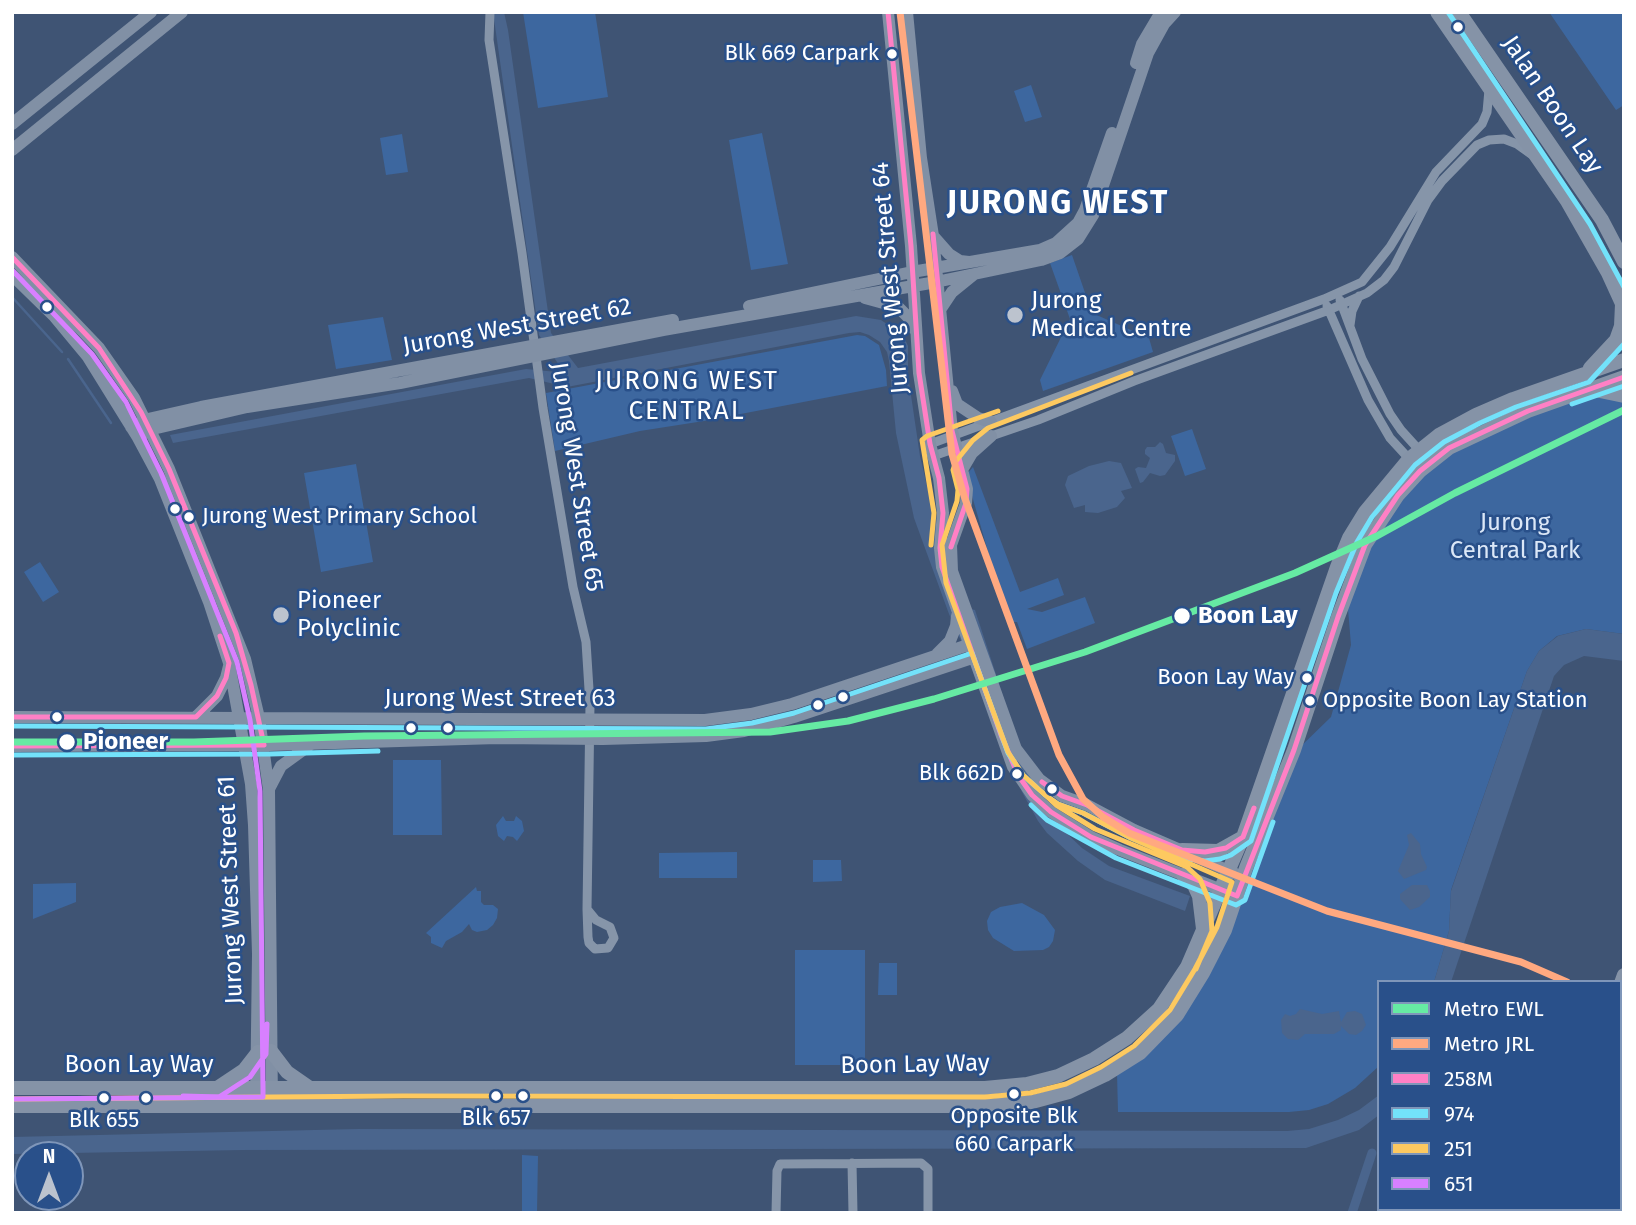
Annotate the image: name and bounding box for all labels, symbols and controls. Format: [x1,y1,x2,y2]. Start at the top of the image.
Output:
unlabelled marker [1451,20,1465,34]
street label: Jalan Boon Lay [1495,31,1609,179]
place label: Blk 669 Carpark [724,41,879,67]
marker: Blk 669 Carpark [885,47,899,61]
street label: Jurong West Street 64 [867,161,915,395]
district label: JURONG WEST [948,185,1168,223]
place label: Jurong Medical Centre [1031,287,1192,343]
street label: Jurong West Street 62 [401,293,633,361]
unlabelled marker [40,300,54,314]
marker: Jurong Medical Centre [1005,305,1025,325]
street label: Jurong West Street 65 [544,360,608,594]
district label: JURONG WEST CENTRAL [596,366,778,428]
unlabelled marker [168,502,182,516]
place label: Jurong West Primary School [202,504,477,530]
park label: Jurong Central Park [1450,509,1580,565]
marker: Jurong West Primary School [182,510,196,524]
place label: Pioneer Polyclinic [297,587,400,643]
place label: Boon Lay [1198,602,1298,630]
marker: Pioneer Polyclinic [271,605,291,625]
marker: Boon Lay [1172,606,1192,626]
place label: Boon Lay Way [1157,665,1294,691]
marker: Boon Lay Way [1300,671,1314,685]
street label: Jurong West Street 63 [384,685,616,713]
place label: Opposite Boon Lay Station [1323,688,1588,714]
unlabelled marker [836,690,850,704]
marker: Opposite Boon Lay Station [1303,694,1317,708]
unlabelled marker [811,698,825,712]
unlabelled marker [50,710,64,724]
unlabelled marker [404,721,418,735]
unlabelled marker [441,721,455,735]
place label: Pioneer [83,728,168,756]
marker: Pioneer [57,732,77,752]
place label: Blk 662D [919,761,1004,787]
marker: Blk 662D [1010,767,1024,781]
street label: Jurong West Street 61 [213,775,249,1005]
unlabelled marker [1045,782,1059,796]
legend [1377,980,1622,1211]
text: Metro EWL [1444,996,1544,1022]
text: Metro JRL [1444,1031,1534,1057]
street label: Boon Lay Way [840,1049,990,1081]
street label: Boon Lay Way [64,1051,214,1079]
text: 258M [1444,1066,1493,1092]
marker: Opposite Blk 660 Carpark [1007,1087,1021,1101]
marker: Blk 657 [489,1089,503,1103]
unlabelled marker [516,1089,530,1103]
marker: Blk 655 [97,1091,111,1105]
unlabelled marker [139,1091,153,1105]
text: 974 [1444,1101,1474,1127]
place label: Opposite Blk 660 Carpark [950,1104,1078,1156]
place label: Blk 657 [462,1106,530,1132]
place label: Blk 655 [69,1108,139,1134]
text: 251 [1444,1136,1473,1162]
north arrow [14,1141,84,1211]
text: N [43,1145,55,1168]
text: 651 [1444,1171,1474,1197]

